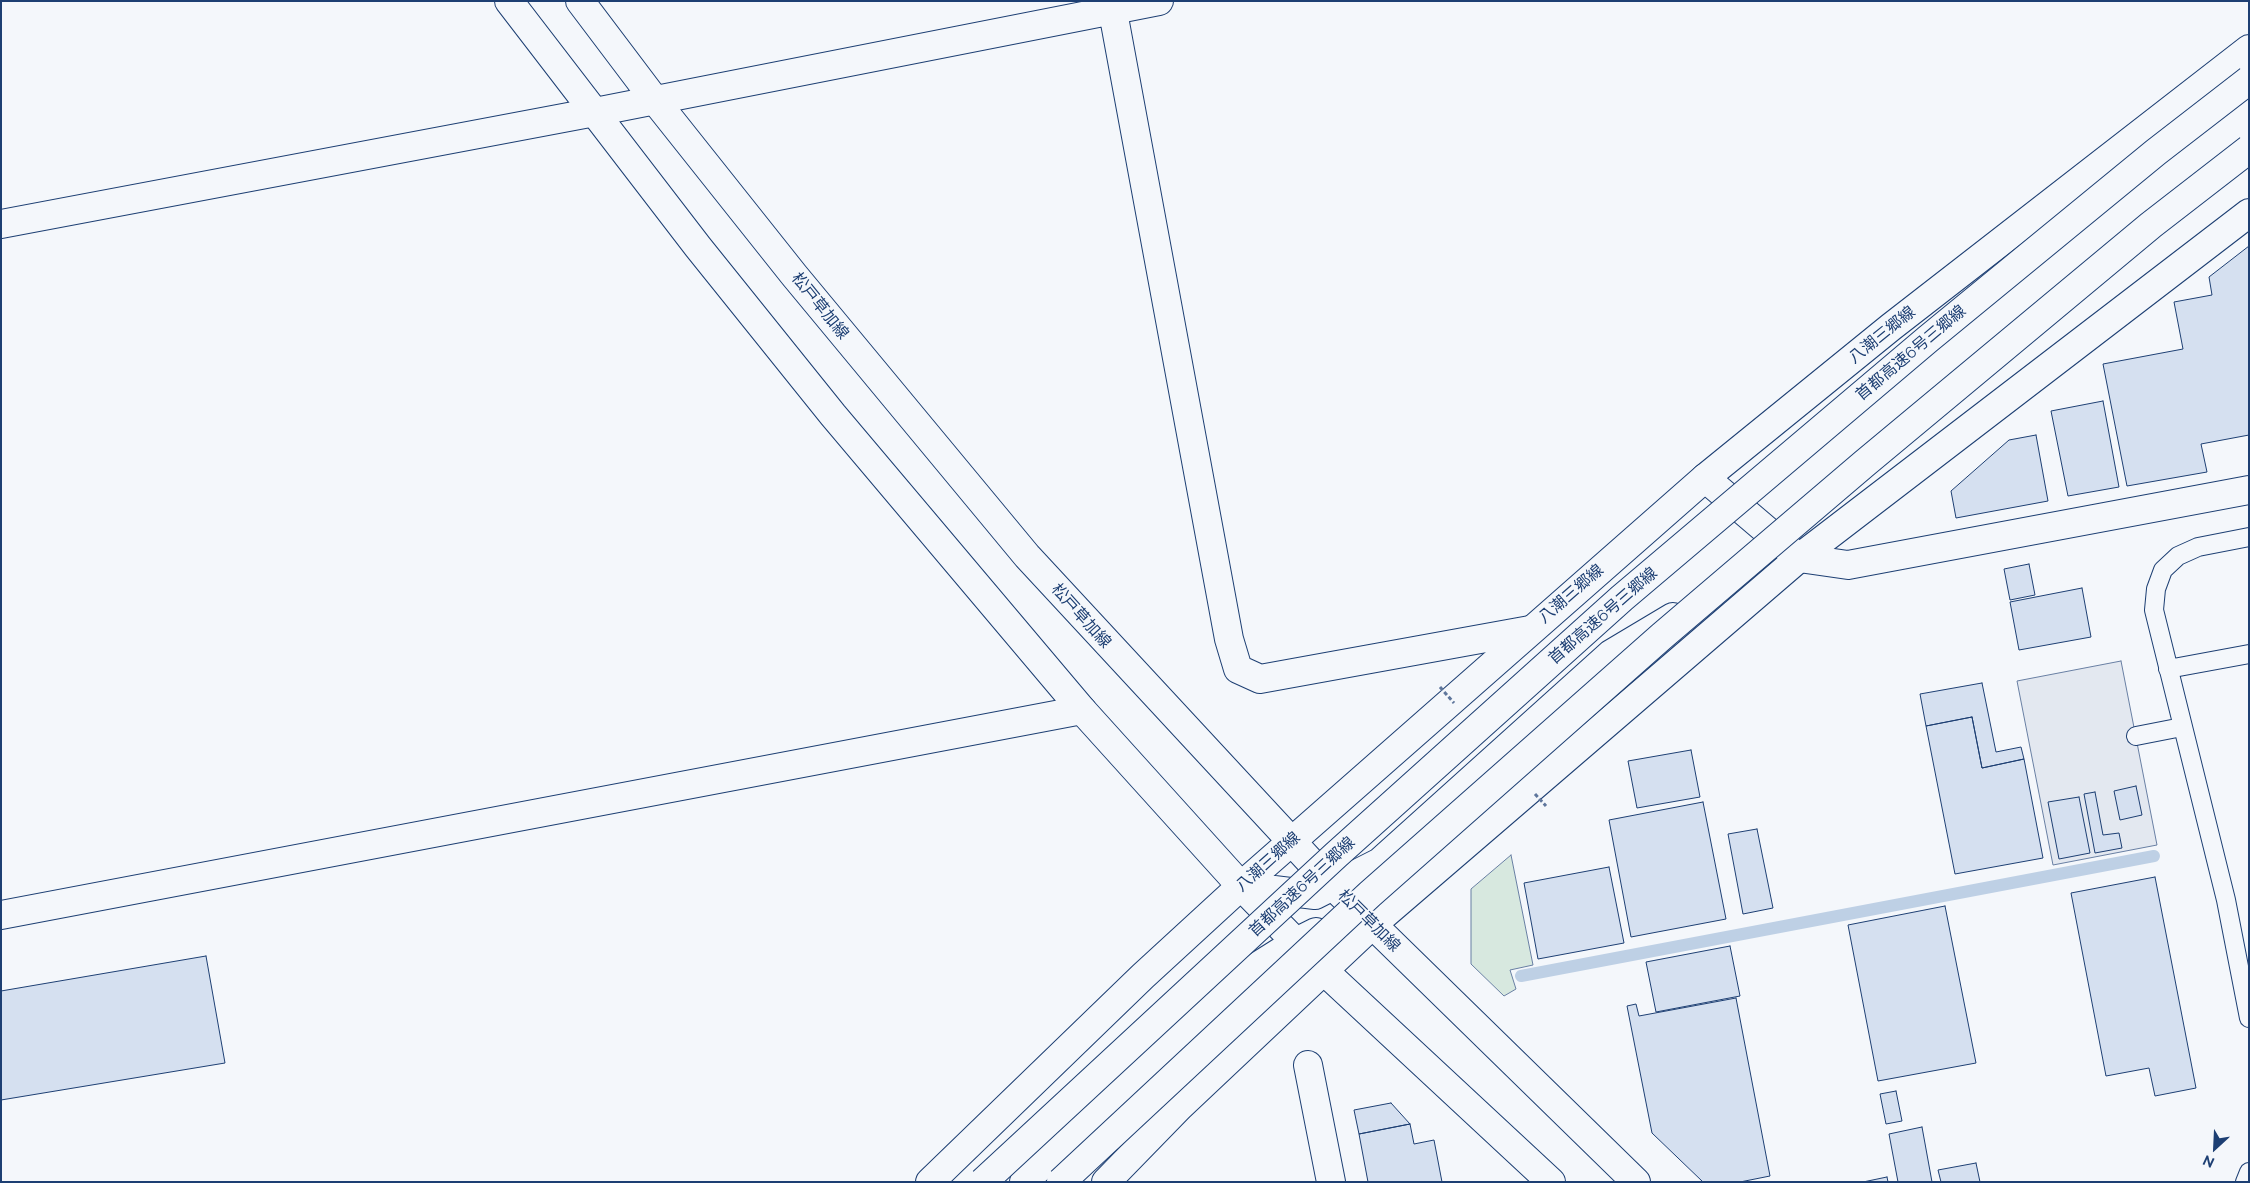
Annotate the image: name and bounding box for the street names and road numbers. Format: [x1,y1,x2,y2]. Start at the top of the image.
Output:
street label: 松戸草加線 [787,269,853,343]
street label: 首都高速6号三郷線 [1852,301,1970,405]
street label: 八潮三郷線 [1845,302,1919,368]
street label: 八潮三郷線 [1535,561,1607,627]
street label: 首都高速6号三郷線 [1545,564,1661,668]
street label: 松戸草加線 [1047,580,1115,652]
street label: 八潮三郷線 [1232,828,1304,896]
street label: 首都高速6号三郷線 [1245,833,1359,941]
street label: 松戸草加線 [1334,886,1404,956]

